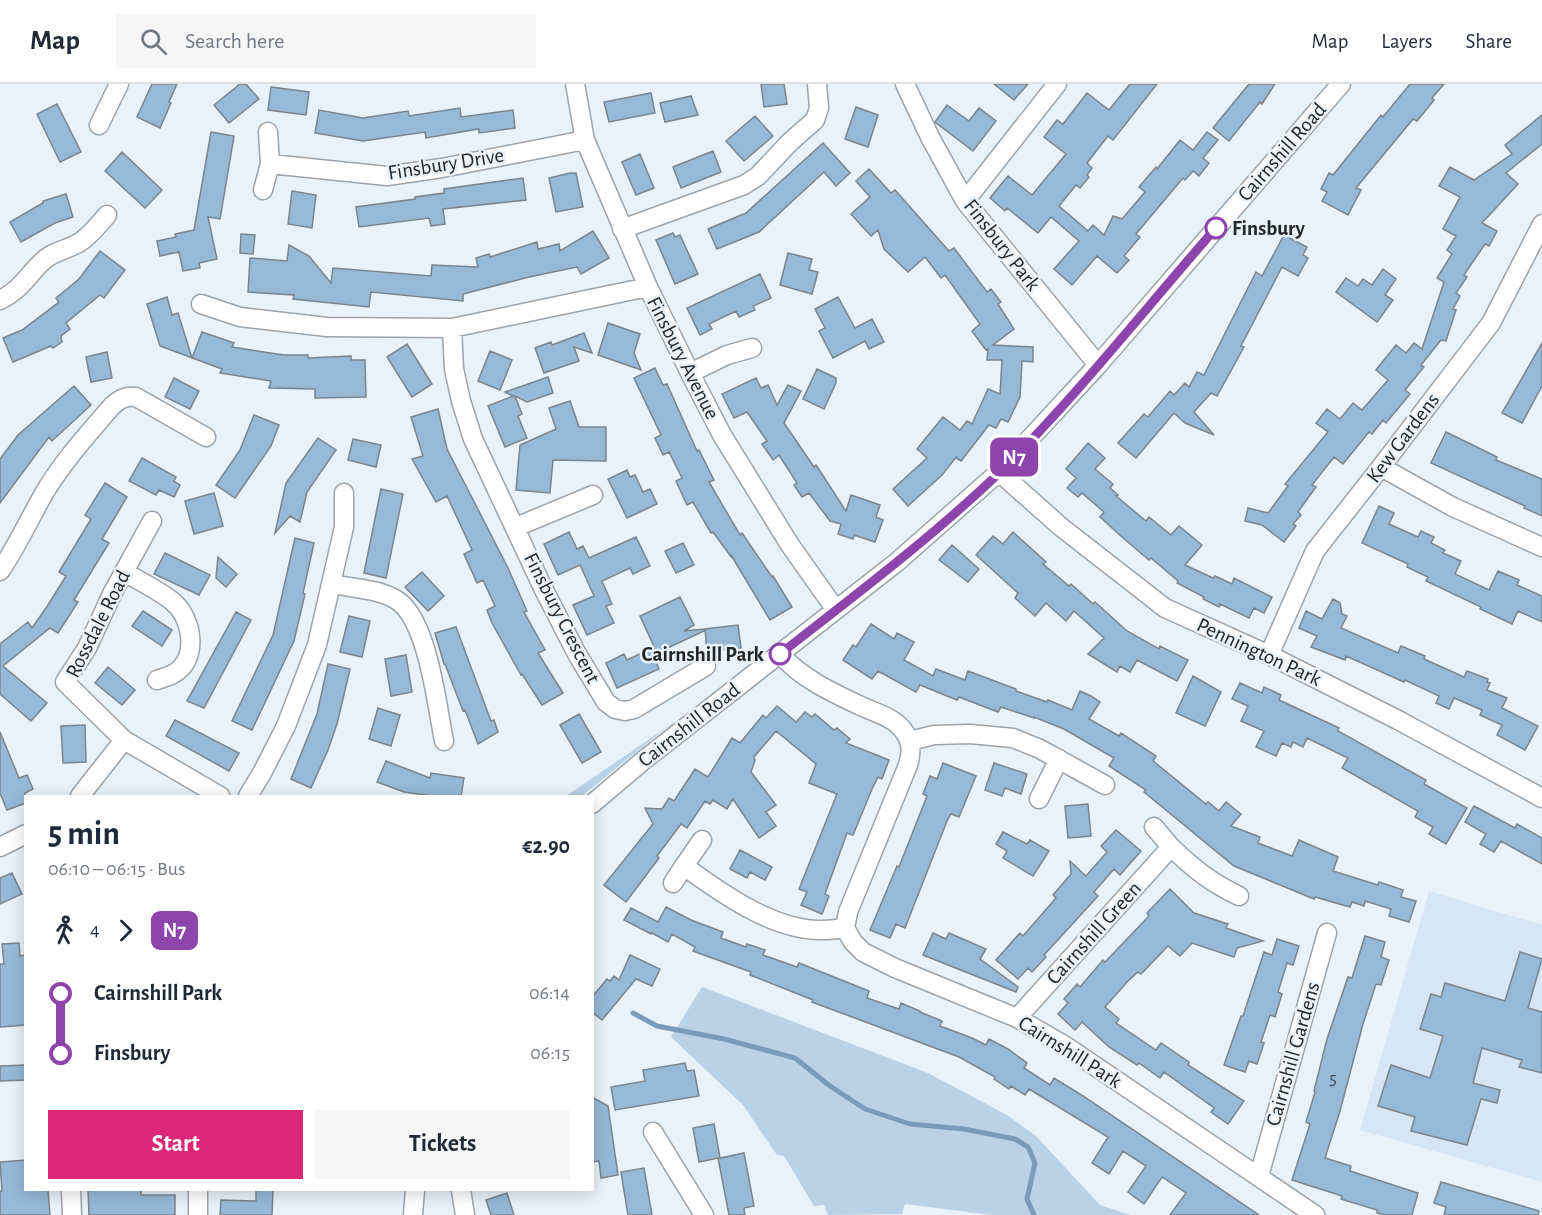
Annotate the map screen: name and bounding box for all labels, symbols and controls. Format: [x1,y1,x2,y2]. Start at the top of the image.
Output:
search box [116,14,536,68]
icon: search [137,25,170,58]
text: Map [30,27,80,55]
text: Search here [185,30,284,52]
text: Map [1312,31,1348,52]
text: Layers [1381,31,1432,52]
text: Share [1465,31,1512,52]
street label: Cairnshill Road [1234,99,1330,205]
street label: Finsbury Drive [386,144,506,184]
street label: Finsbury Park [960,195,1044,295]
marker: Finsbury [1205,217,1227,239]
place label: Finsbury [1232,218,1305,239]
street label: Finsbury Avenue [643,293,723,423]
street label: Kew Gardens [1363,389,1443,487]
line badge: N7 [987,438,1041,476]
text: N7 [1002,447,1026,468]
street label: Finsbury Crescent [520,549,604,687]
street label: Rossdale Road [62,567,134,681]
street label: Pennington Park [1194,614,1325,690]
marker: Cairnshill Park [769,643,791,665]
place label: Cairnshill Park [642,644,765,665]
street label: Cairnshill Road [634,679,744,771]
text: 5 min [48,818,120,851]
text: €2.90 [522,835,570,857]
text: 06:10 – 06:15 · Bus [48,859,185,879]
street label: Cairnshill Green [1043,878,1145,988]
icon: walk [48,914,81,947]
icon: forward [109,914,142,947]
text: 4 [90,920,100,940]
text: N7 [163,920,186,941]
street label: Cairnshill Gardens [1262,980,1324,1128]
text: Cairnshill Park [94,982,222,1004]
text: 06:14 [529,983,570,1003]
street label: Cairnshill Park [1015,1012,1126,1092]
text: Finsbury [94,1042,170,1064]
text: 06:15 [530,1043,570,1063]
house number: 5 [1329,1070,1337,1088]
button: Start [48,1110,303,1179]
button: Tickets [315,1110,570,1179]

